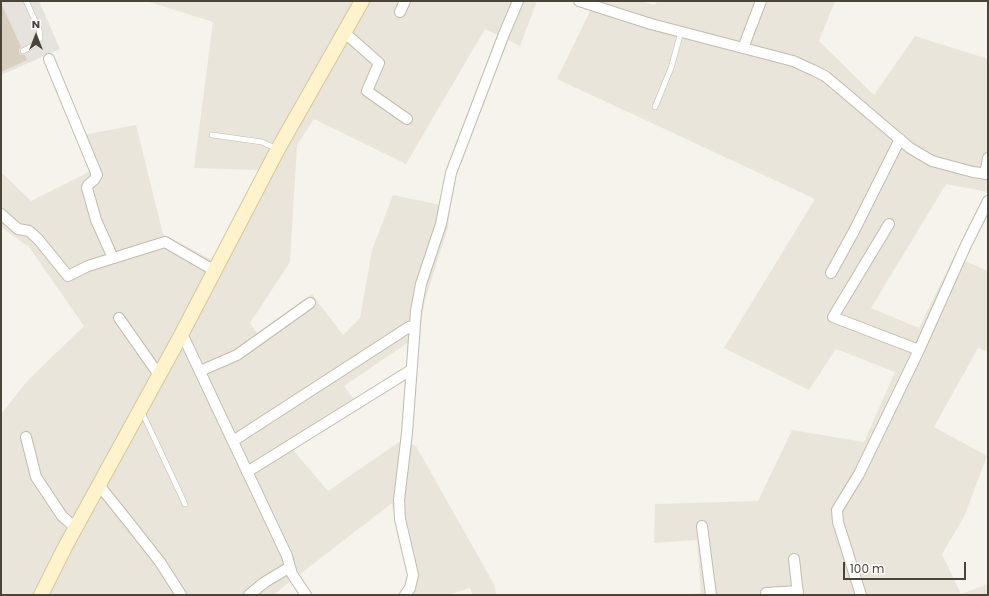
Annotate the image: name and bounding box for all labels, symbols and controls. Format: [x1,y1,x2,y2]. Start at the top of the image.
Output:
north arrow [16,16,56,56]
text: N [32,16,40,32]
scale bar [845,554,968,580]
text: 100 m [850,560,884,577]

